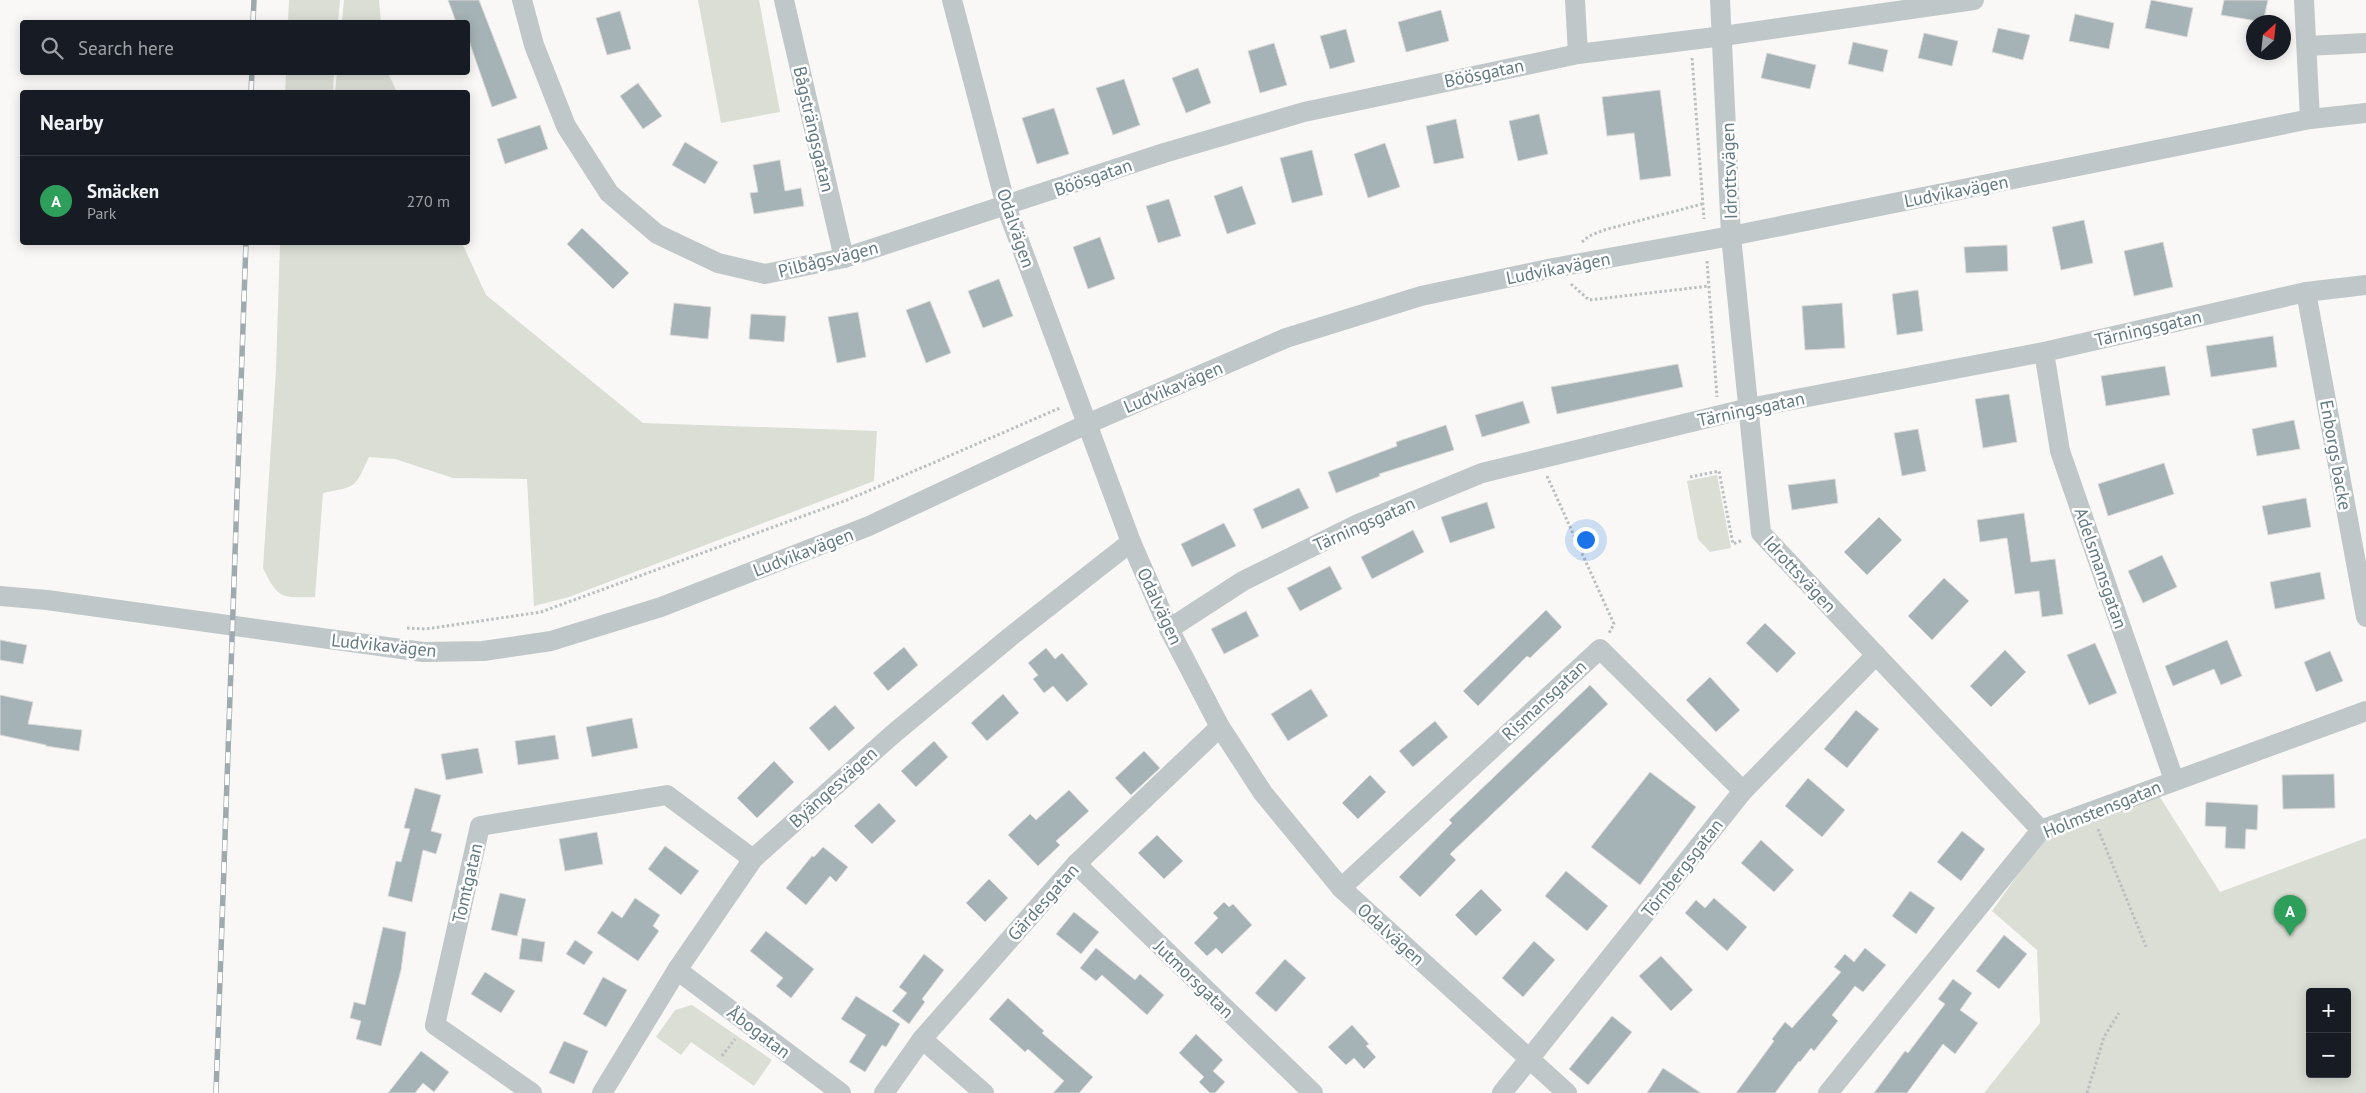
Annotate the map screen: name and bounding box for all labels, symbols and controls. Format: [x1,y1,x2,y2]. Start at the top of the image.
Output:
north arrow [2246,15,2291,60]
search box [20,20,470,75]
icon: search [38,34,66,62]
text: Search here [78,36,174,60]
street label: Böösgatan [1442,53,1526,93]
street label: Bågsträngsgatan [788,64,840,194]
text: Nearby [40,109,103,136]
street label: Idrottsvägen [1716,122,1742,220]
street label: Böösgatan [1051,153,1135,201]
street label: Ludvikavägen [1902,170,2010,212]
text: Smäcken [87,179,159,203]
street label: Odalvägen [992,185,1040,271]
text: A [51,191,61,211]
text: 270 m [407,191,450,211]
text: Park [87,203,116,223]
street label: Pilbågsvägen [776,235,880,283]
street label: Ludvikavägen [1504,247,1612,289]
street label: Tärningsgatan [2092,305,2204,351]
street label: Ludvikavägen [1120,356,1226,418]
street label: Tärningsgatan [1695,386,1807,432]
street label: Enborgs backe [2315,398,2357,512]
street label: Tärningsgatan [1310,491,1418,557]
street label: Adelsmansgatan [2070,504,2132,632]
street label: Ludvikavägen [750,522,856,582]
your location [1573,527,1599,553]
street label: Idrottsvägen [1759,531,1841,617]
street label: Odalvägen [1132,564,1188,648]
street label: Ludvikavägen [330,628,438,662]
street label: Rismansgatan [1497,655,1591,745]
street label: Byängesvägen [784,742,882,832]
street label: Holmstensgatan [2040,775,2164,843]
street label: Törnbergsgatan [1636,814,1728,922]
street label: Tomtgatan [447,841,487,925]
street label: Gärdesgatan [1002,859,1084,945]
pin: A [2274,895,2306,936]
street label: Odalvägen [1353,898,1429,970]
street label: Jutmorsgatan [1148,934,1239,1023]
map controls [2306,988,2351,1078]
button: + [2306,988,2351,1033]
street label: Åbogatan [723,1001,795,1063]
button: − [2306,1033,2351,1078]

